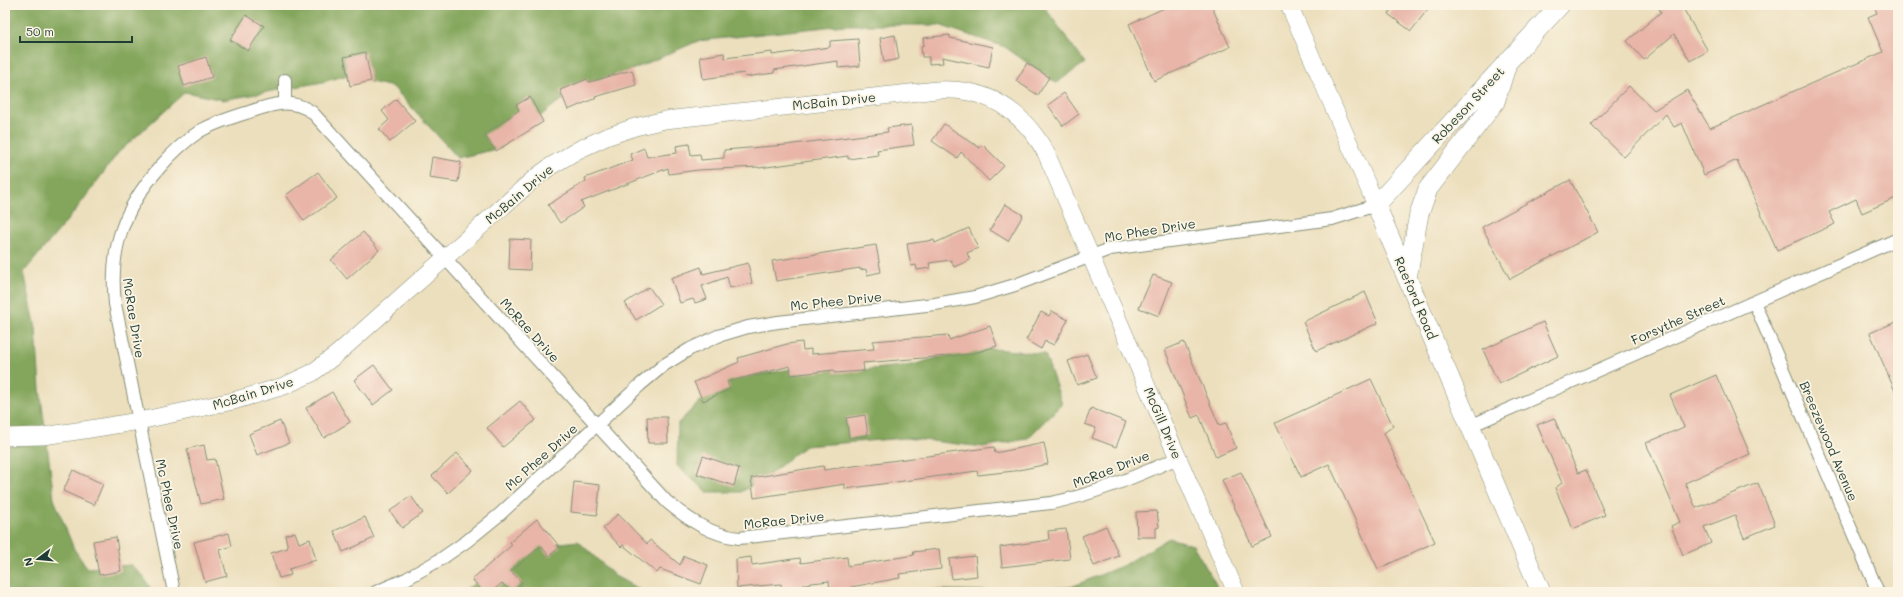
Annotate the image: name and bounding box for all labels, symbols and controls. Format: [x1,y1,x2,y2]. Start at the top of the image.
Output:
scale bar [20,18,132,44]
text: 50 m [26,23,54,39]
street label: Robeson Street [1428,62,1508,147]
street label: McBain Drive [791,88,877,113]
street label: McBain Drive [481,160,556,227]
street label: Mc Phee Drive [1103,214,1197,245]
street label: Raeford Road [1391,254,1442,342]
street label: McRae Drive [120,277,149,359]
street label: Mc Phee Drive [789,287,883,314]
street label: Forsythe Street [1628,291,1728,348]
street label: McRae Drive [497,294,564,365]
street label: McBain Drive [210,372,295,413]
street label: Breezewood Avenue [1796,378,1862,503]
street label: McGill Drive [1141,384,1186,461]
street label: Mc Phee Drive [501,420,581,494]
street label: McRae Drive [1070,446,1152,491]
street label: Mc Phee Drive [153,457,188,551]
street label: McRae Drive [743,507,825,532]
north arrow [18,539,58,579]
text: N [20,556,36,568]

